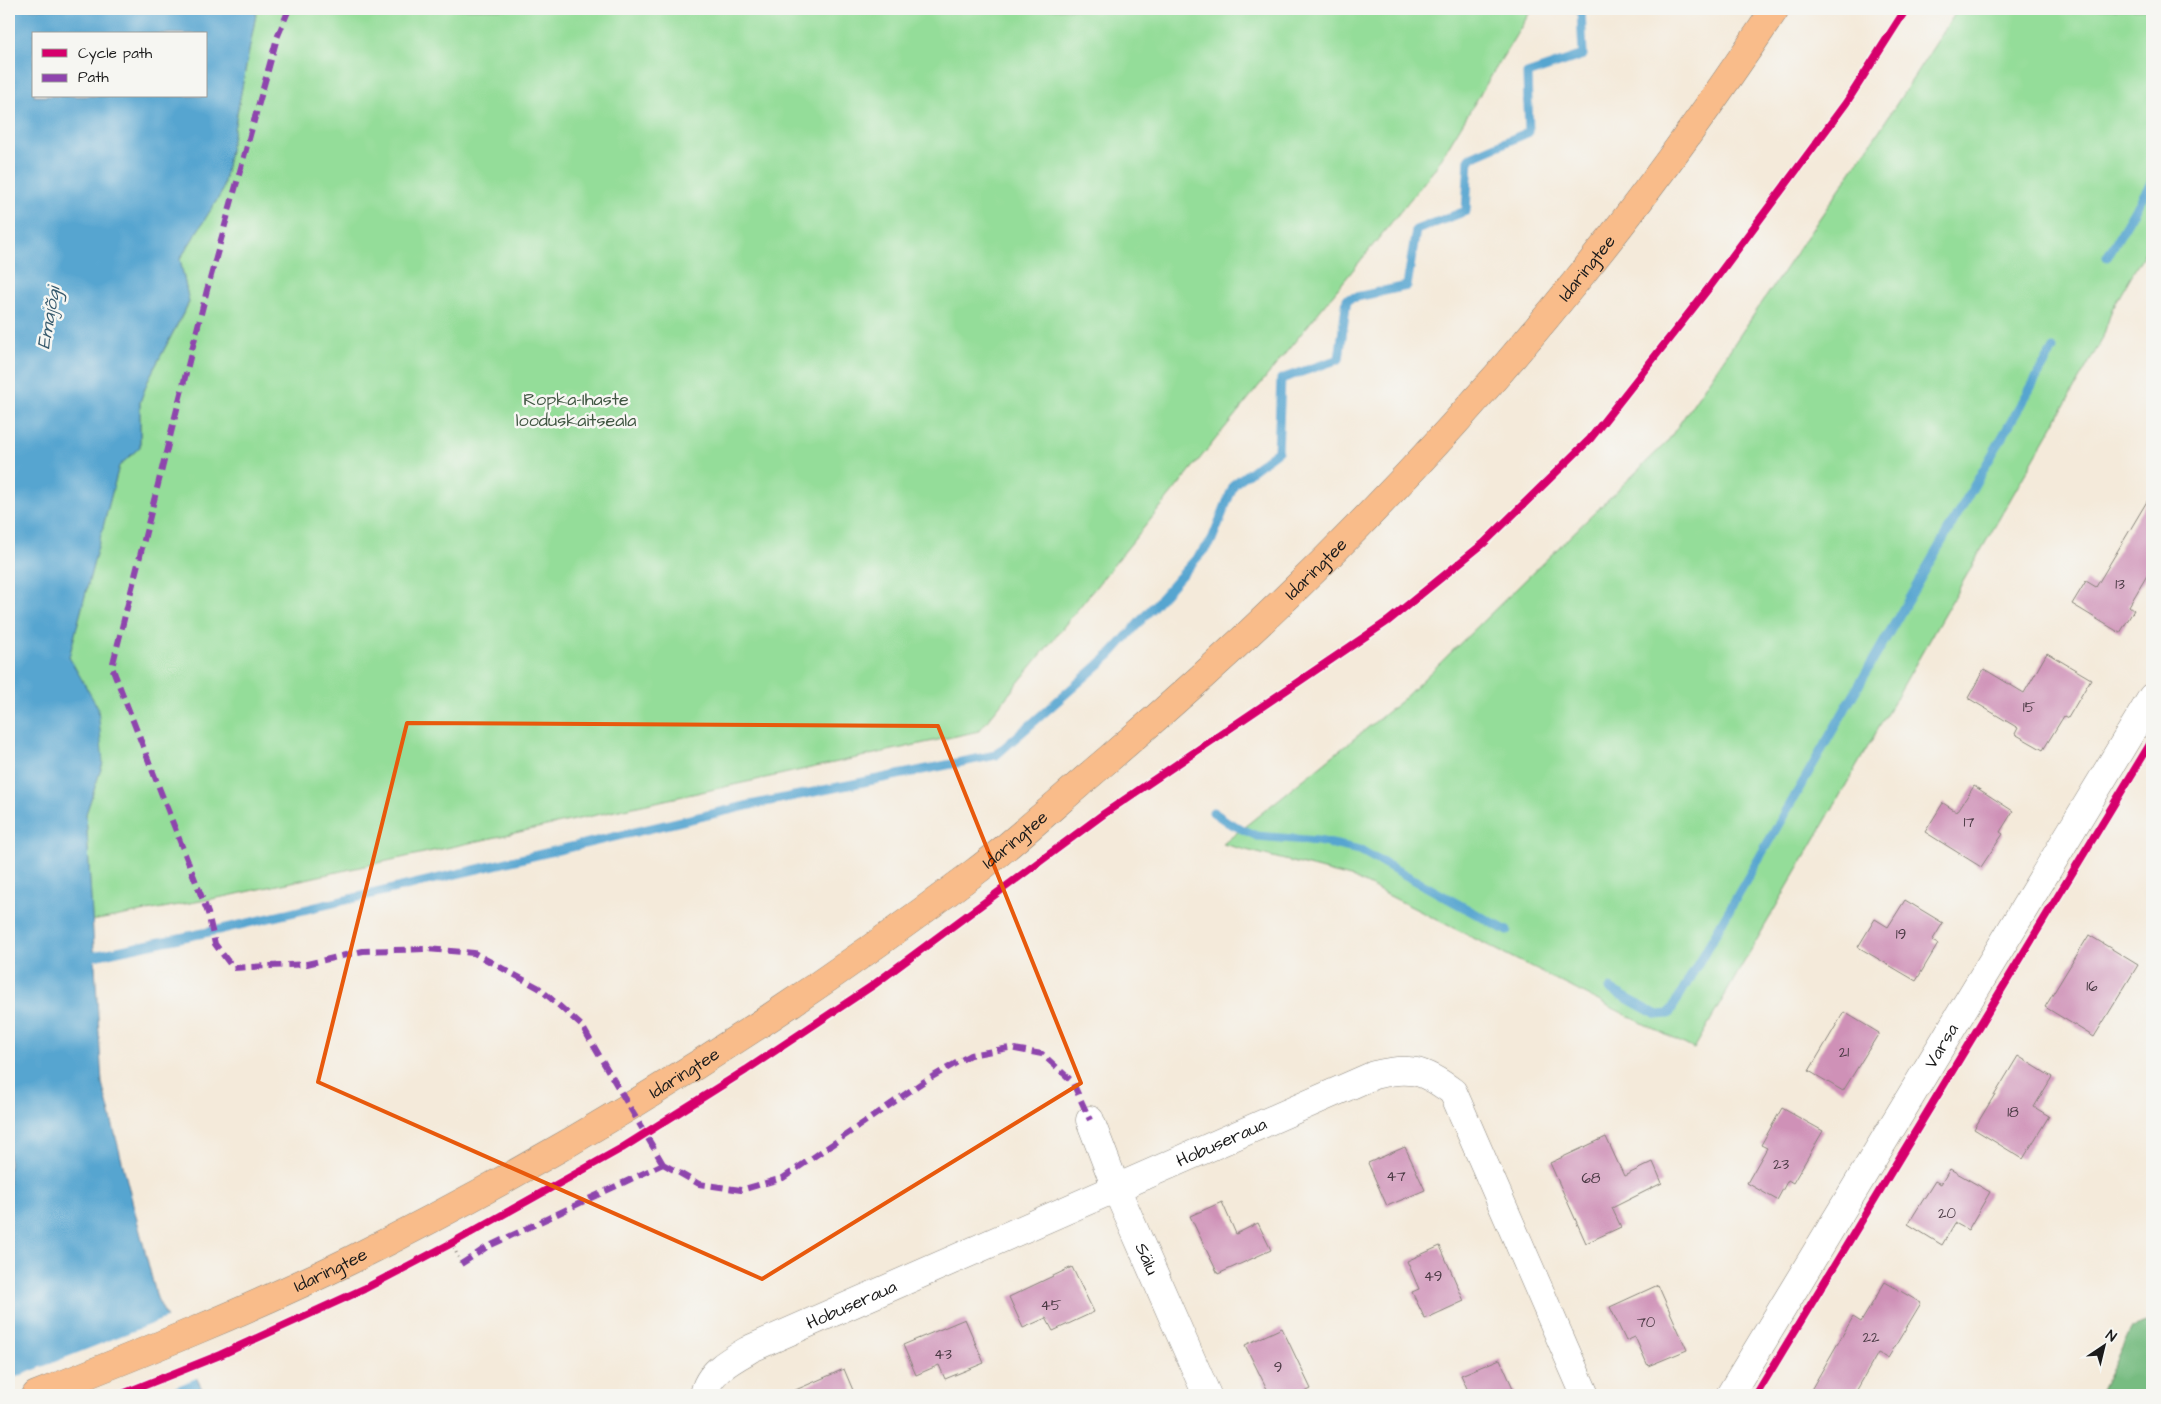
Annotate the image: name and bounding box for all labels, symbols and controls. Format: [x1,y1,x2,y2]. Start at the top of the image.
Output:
legend [32,32,208,98]
text: Cycle path [78,43,153,65]
text: Path [78,67,109,88]
street label: Idaringtee [1552,229,1621,307]
water label: Emajõgi [30,283,68,351]
park label: Ropka-Ihaste looduskaitseala [516,387,636,433]
street label: Idaringtee [1279,532,1353,605]
house number: 13 [2115,574,2125,595]
house number: 15 [2023,697,2036,718]
street label: Idaringtee [977,805,1053,875]
house number: 17 [1963,812,1975,833]
house number: 19 [1896,924,1906,945]
house number: 16 [2086,976,2098,997]
street label: Varsa [1918,1019,1964,1073]
street label: Idaringtee [644,1041,724,1104]
house number: 21 [1839,1042,1849,1063]
house number: 18 [2007,1102,2019,1123]
street label: Hobuseraua [1172,1111,1270,1173]
house number: 23 [1773,1154,1789,1175]
house number: 47 [1386,1166,1406,1187]
house number: 68 [1581,1168,1601,1189]
house number: 20 [1938,1203,1957,1224]
street label: Sälu [1129,1239,1165,1279]
street label: Idaringtee [290,1241,372,1298]
house number: 49 [1424,1266,1442,1287]
street label: Hobuseraua [802,1274,900,1335]
house number: 45 [1041,1295,1062,1316]
house number: 70 [1637,1312,1656,1333]
north arrow [2078,1322,2128,1372]
text: N [2102,1325,2120,1347]
house number: 22 [1862,1327,1880,1348]
house number: 43 [934,1344,952,1365]
house number: 9 [1274,1357,1282,1378]

